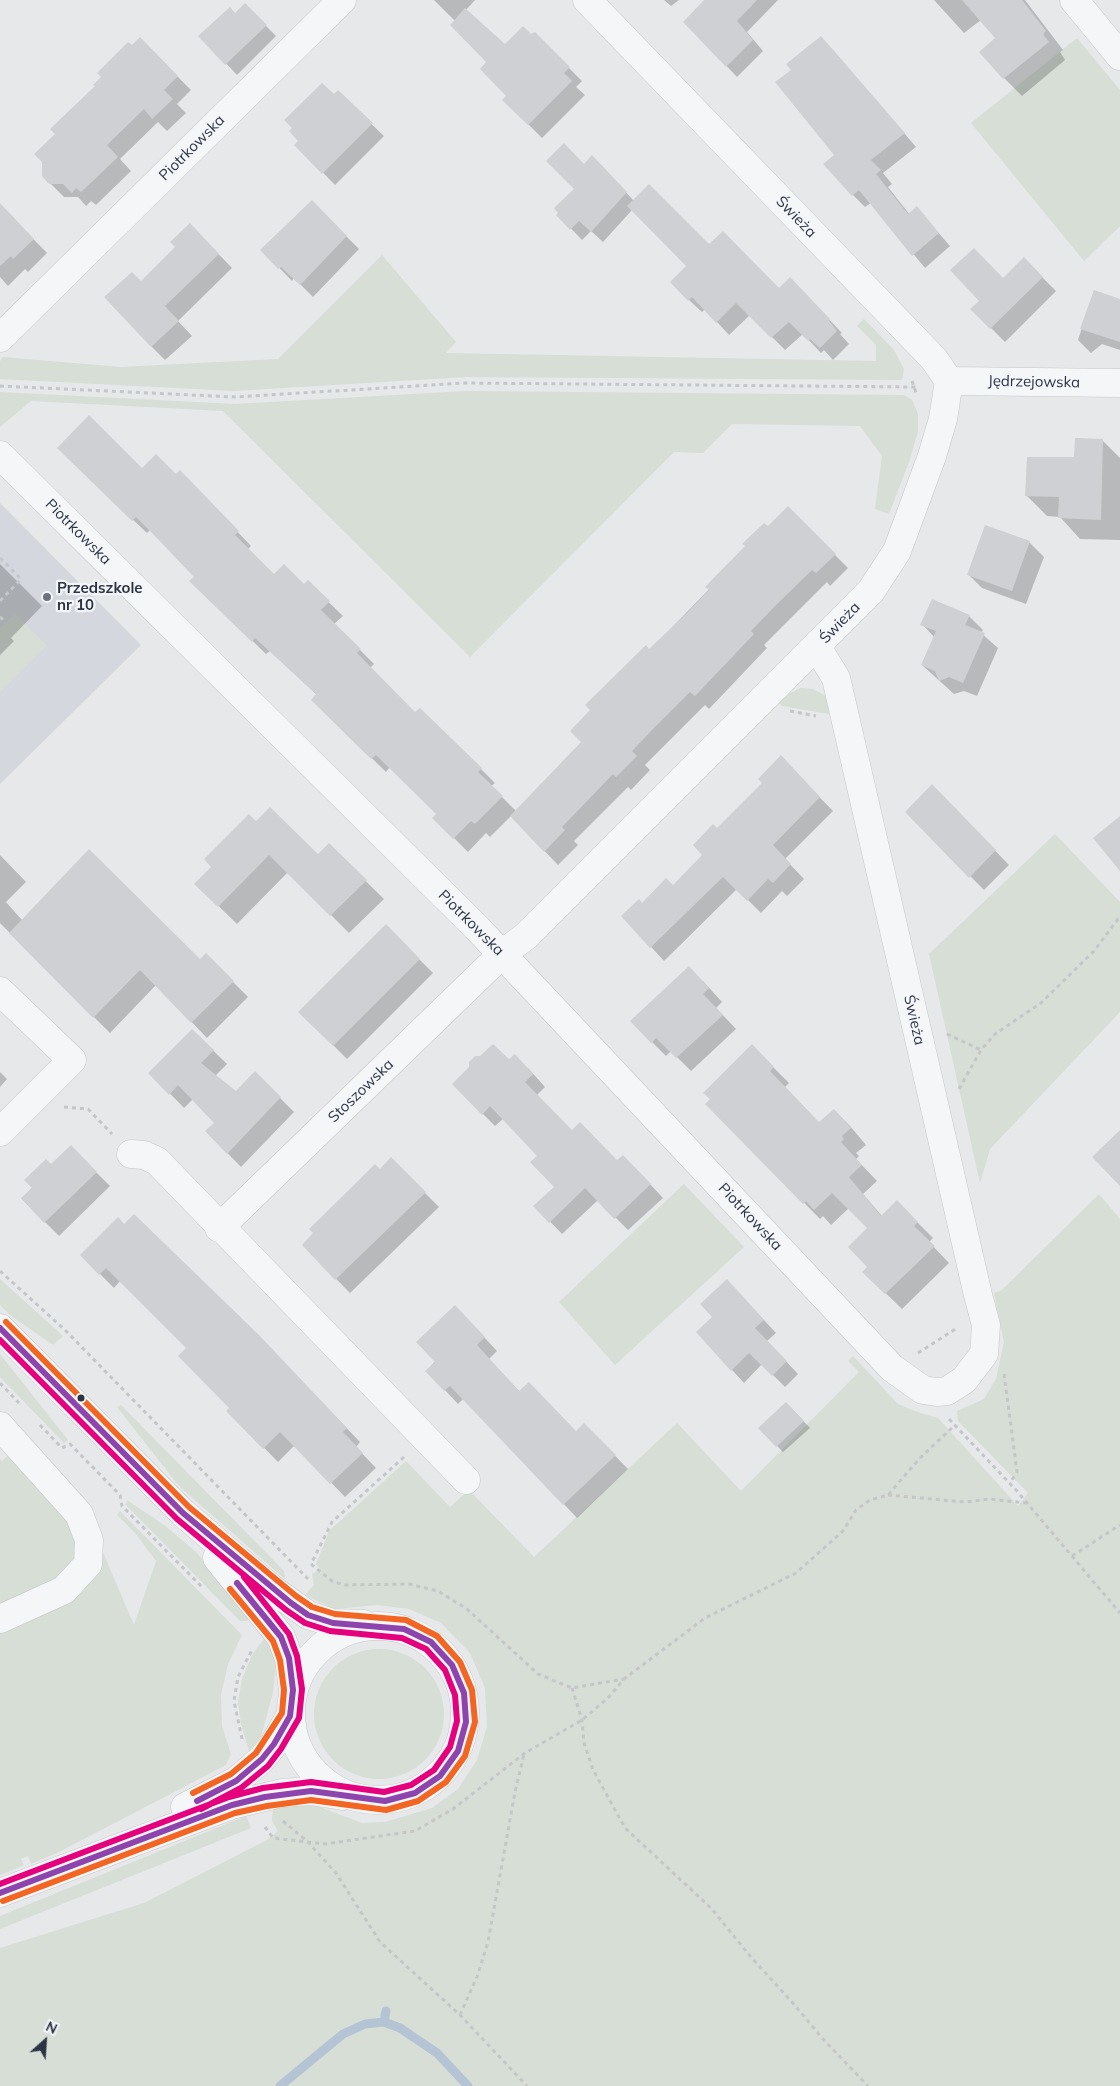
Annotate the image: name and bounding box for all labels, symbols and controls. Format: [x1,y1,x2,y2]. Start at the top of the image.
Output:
street label: Piotrkowska [155,111,229,185]
street label: Świeża [772,193,820,241]
street label: Jędrzejowska [988,372,1080,392]
street label: Piotrkowska [41,495,115,569]
place label: Przedszkole nr 10 [57,579,143,614]
marker: Przedszkole nr 10 [41,591,53,603]
street label: Świeża [816,599,864,647]
street label: Piotrkowska [434,886,508,960]
street label: Świeża [900,993,928,1047]
street label: Stoszowska [325,1056,397,1126]
street label: Piotrkowska [714,1180,786,1254]
unlabelled marker [76,1393,86,1403]
north arrow [20,2016,70,2066]
text: N [43,2017,60,2038]

